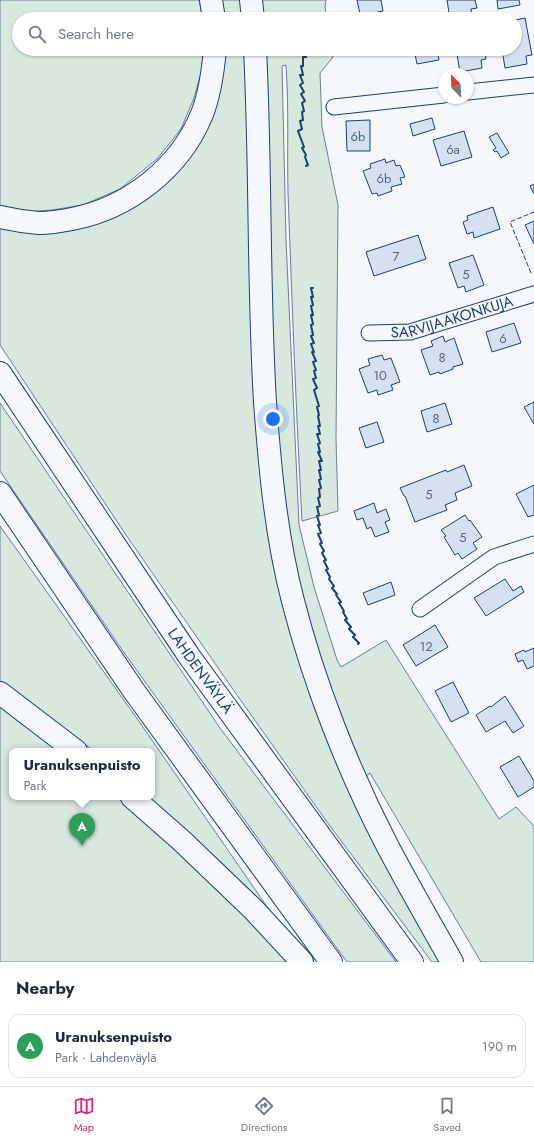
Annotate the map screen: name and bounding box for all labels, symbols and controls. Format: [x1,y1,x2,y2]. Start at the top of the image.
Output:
search box [12,12,522,56]
icon: search [26,23,48,45]
text: Search here [58,23,134,45]
north arrow [438,68,474,104]
house number: 6b [351,127,365,146]
house number: 6a [446,140,460,159]
house number: 6b [377,169,391,188]
house number: 7 [393,247,400,266]
house number: 5 [462,265,470,284]
street label: SARVIJAAKONKUJA [390,290,516,343]
house number: 6 [499,329,507,348]
house number: 8 [438,348,446,367]
house number: 10 [373,366,387,385]
your location [263,409,283,429]
house number: 8 [432,409,440,428]
house number: 5 [425,485,433,504]
house number: 5 [459,528,467,547]
street label: LAHDENVÄYLÄ [162,624,239,718]
house number: 12 [419,637,433,656]
popup [9,748,155,800]
text: Uranuksenpuisto [23,754,141,776]
text: Park [23,776,47,795]
pin: A [69,813,95,846]
text: Nearby [16,976,74,1000]
text: Uranuksenpuisto [55,1026,172,1048]
text: A [25,1037,35,1056]
text: 190 m [482,1037,517,1056]
text: Park · Lahdenväylä [55,1048,157,1067]
tab: Map [73,1095,95,1135]
tab: Directions [241,1095,287,1135]
tab: Saved [433,1095,461,1135]

